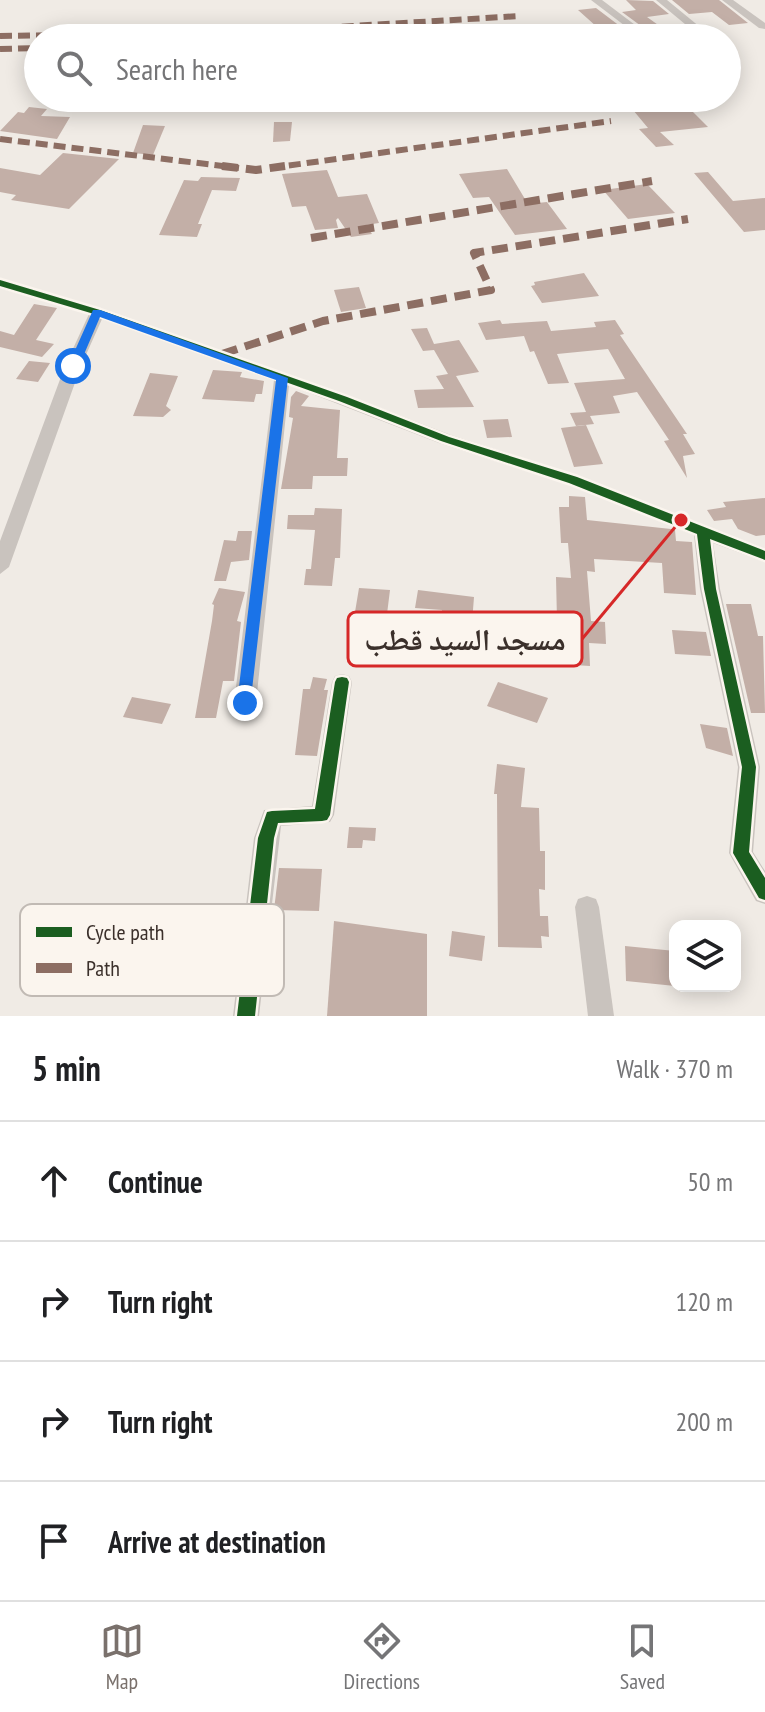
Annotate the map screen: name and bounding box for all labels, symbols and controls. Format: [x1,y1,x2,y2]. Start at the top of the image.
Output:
search box [24,24,741,112]
icon: search [52,46,96,90]
text: Search here [116,49,238,88]
route start [55,348,91,384]
callout: مسجد السيد قطب [348,612,582,666]
text: مسجد السيد قطب [364,619,566,658]
route end [227,685,263,721]
legend [20,904,284,996]
text: Cycle path [86,918,164,946]
map controls [669,920,741,992]
button: layers [669,920,741,992]
text: Path [86,954,120,982]
text: 5 min [32,1046,101,1090]
text: Walk · 370 m [616,1052,733,1085]
icon: ahead [32,1159,76,1203]
text: Continue [108,1162,203,1201]
text: 50 m [687,1165,733,1198]
icon: right [32,1279,76,1323]
text: Turn right [108,1282,212,1321]
text: 120 m [675,1285,733,1318]
icon: right [32,1399,76,1443]
text: Turn right [108,1402,212,1441]
text: 200 m [675,1405,733,1438]
icon: arrive [32,1519,76,1563]
text: Arrive at destination [108,1522,326,1561]
tab: Map [100,1619,144,1695]
tab: Directions [344,1619,420,1695]
tab: Saved [620,1619,665,1695]

